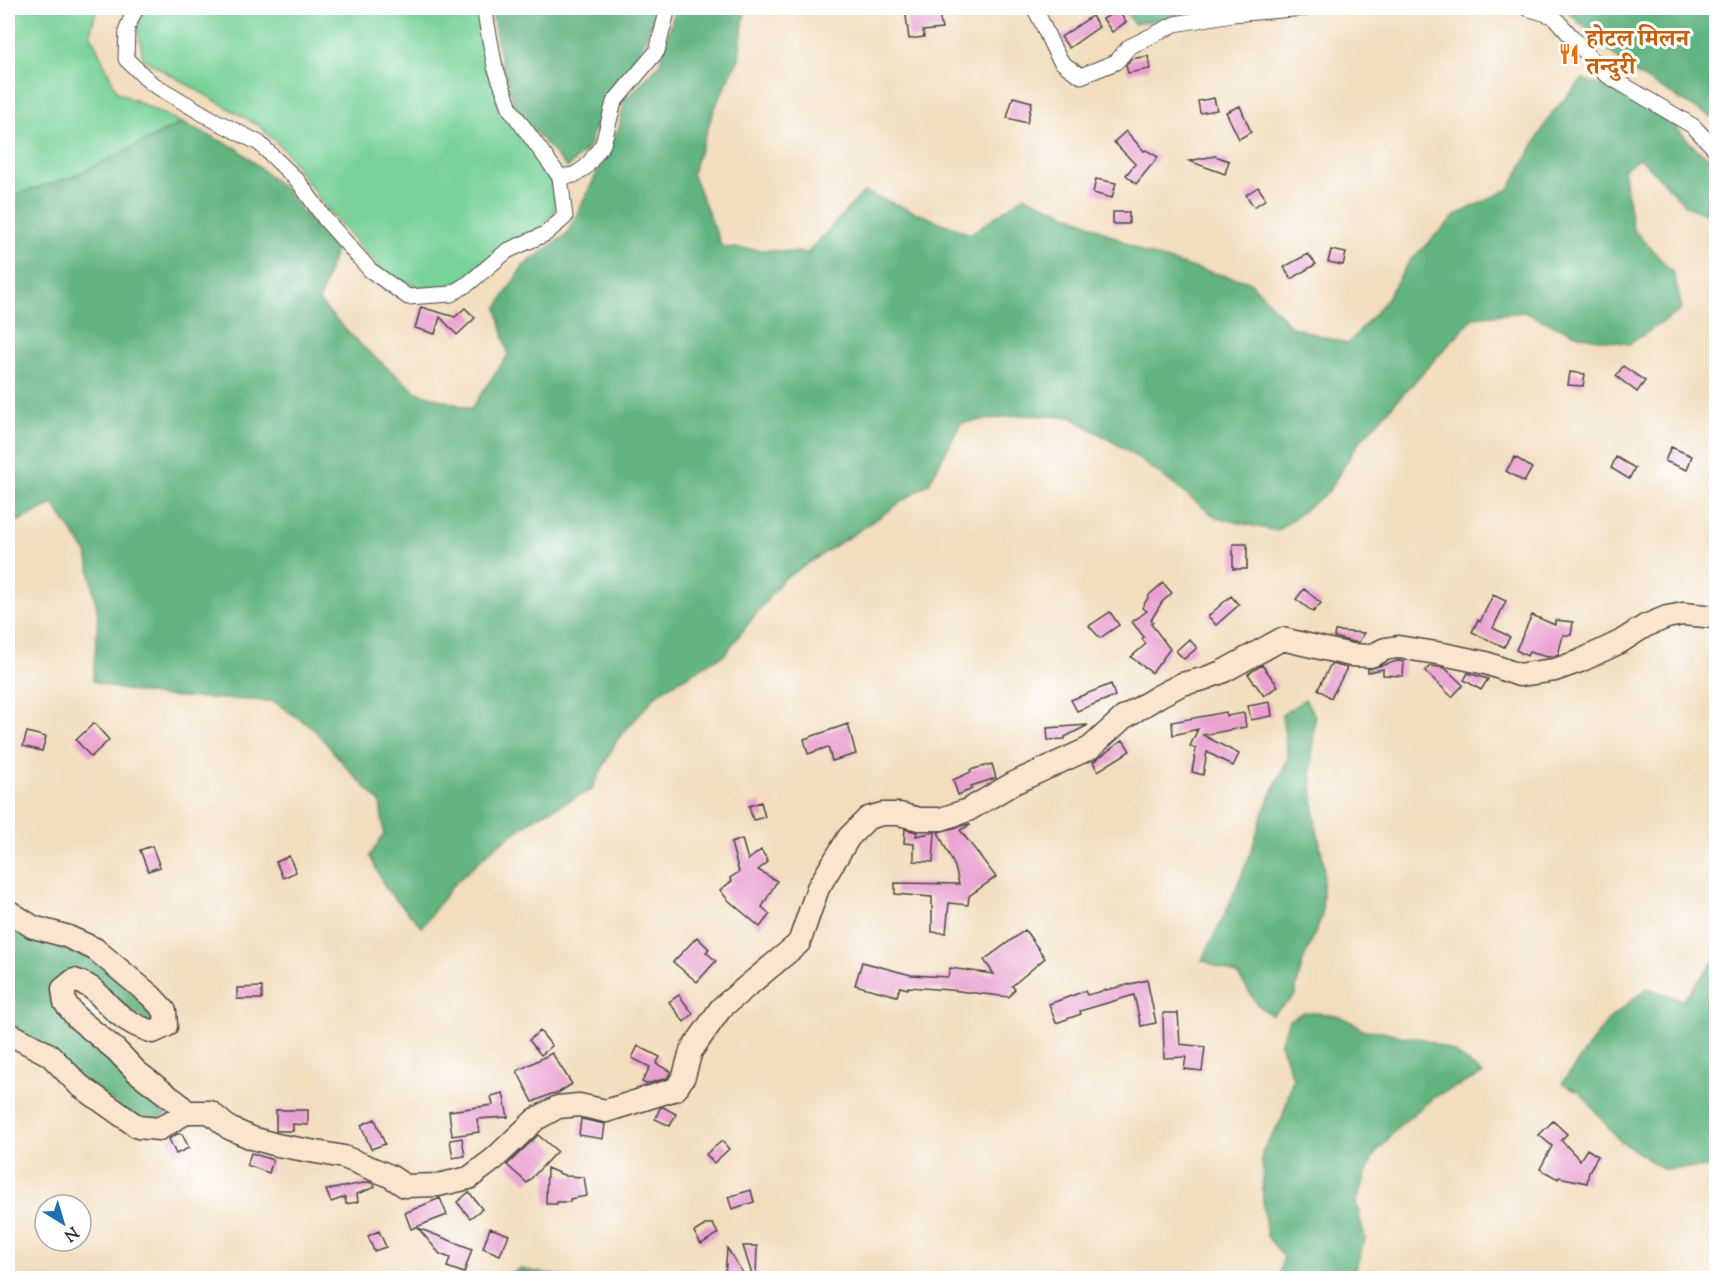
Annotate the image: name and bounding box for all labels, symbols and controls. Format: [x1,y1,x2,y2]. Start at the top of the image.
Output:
place label: होटल मिलन तन्दुरी [1584,23,1691,85]
restaurant icon: होटल मिलन तन्दुरी [1557,42,1581,66]
north arrow [33,1193,93,1253]
text: N [58,1220,83,1246]

